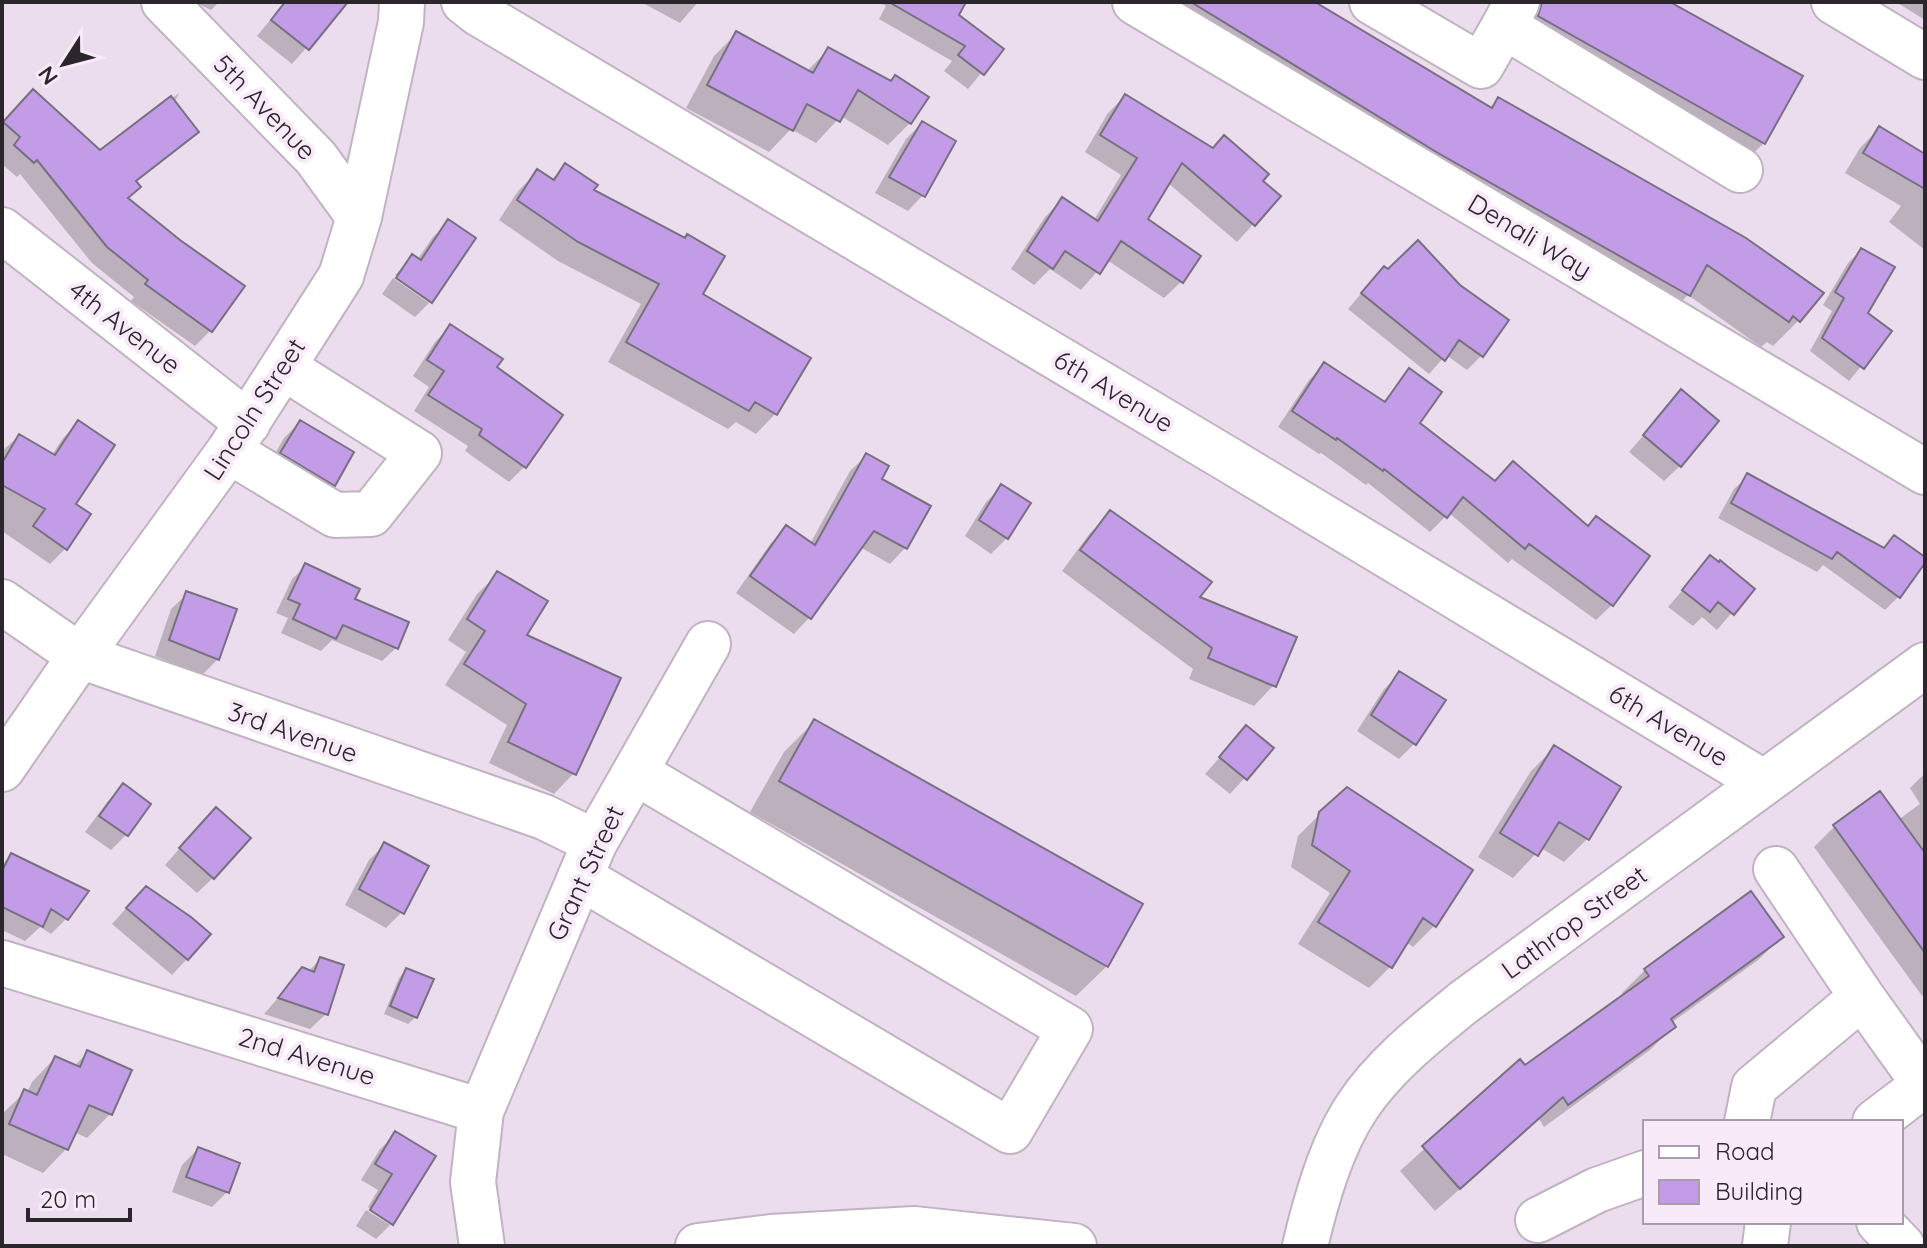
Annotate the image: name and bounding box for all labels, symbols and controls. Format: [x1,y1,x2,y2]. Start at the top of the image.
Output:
north arrow [24,24,104,104]
street label: 5th Avenue [207,47,323,167]
text: N [32,61,64,91]
street label: Denali Way [1462,186,1598,286]
street label: 4th Avenue [62,273,188,381]
street label: Lincoln Street [196,332,312,486]
street label: 6th Avenue [1048,342,1180,440]
street label: 6th Avenue [1603,676,1735,774]
street label: 3rd Avenue [224,694,362,770]
street label: Grant Street [539,800,631,946]
street label: Lathrop Street [1495,858,1653,986]
street label: 2nd Avenue [235,1020,379,1092]
legend [1643,1120,1903,1224]
text: Road [1715,1136,1775,1166]
scale bar [28,1172,130,1222]
text: Building [1715,1176,1803,1206]
text: 20 m [40,1184,96,1214]

